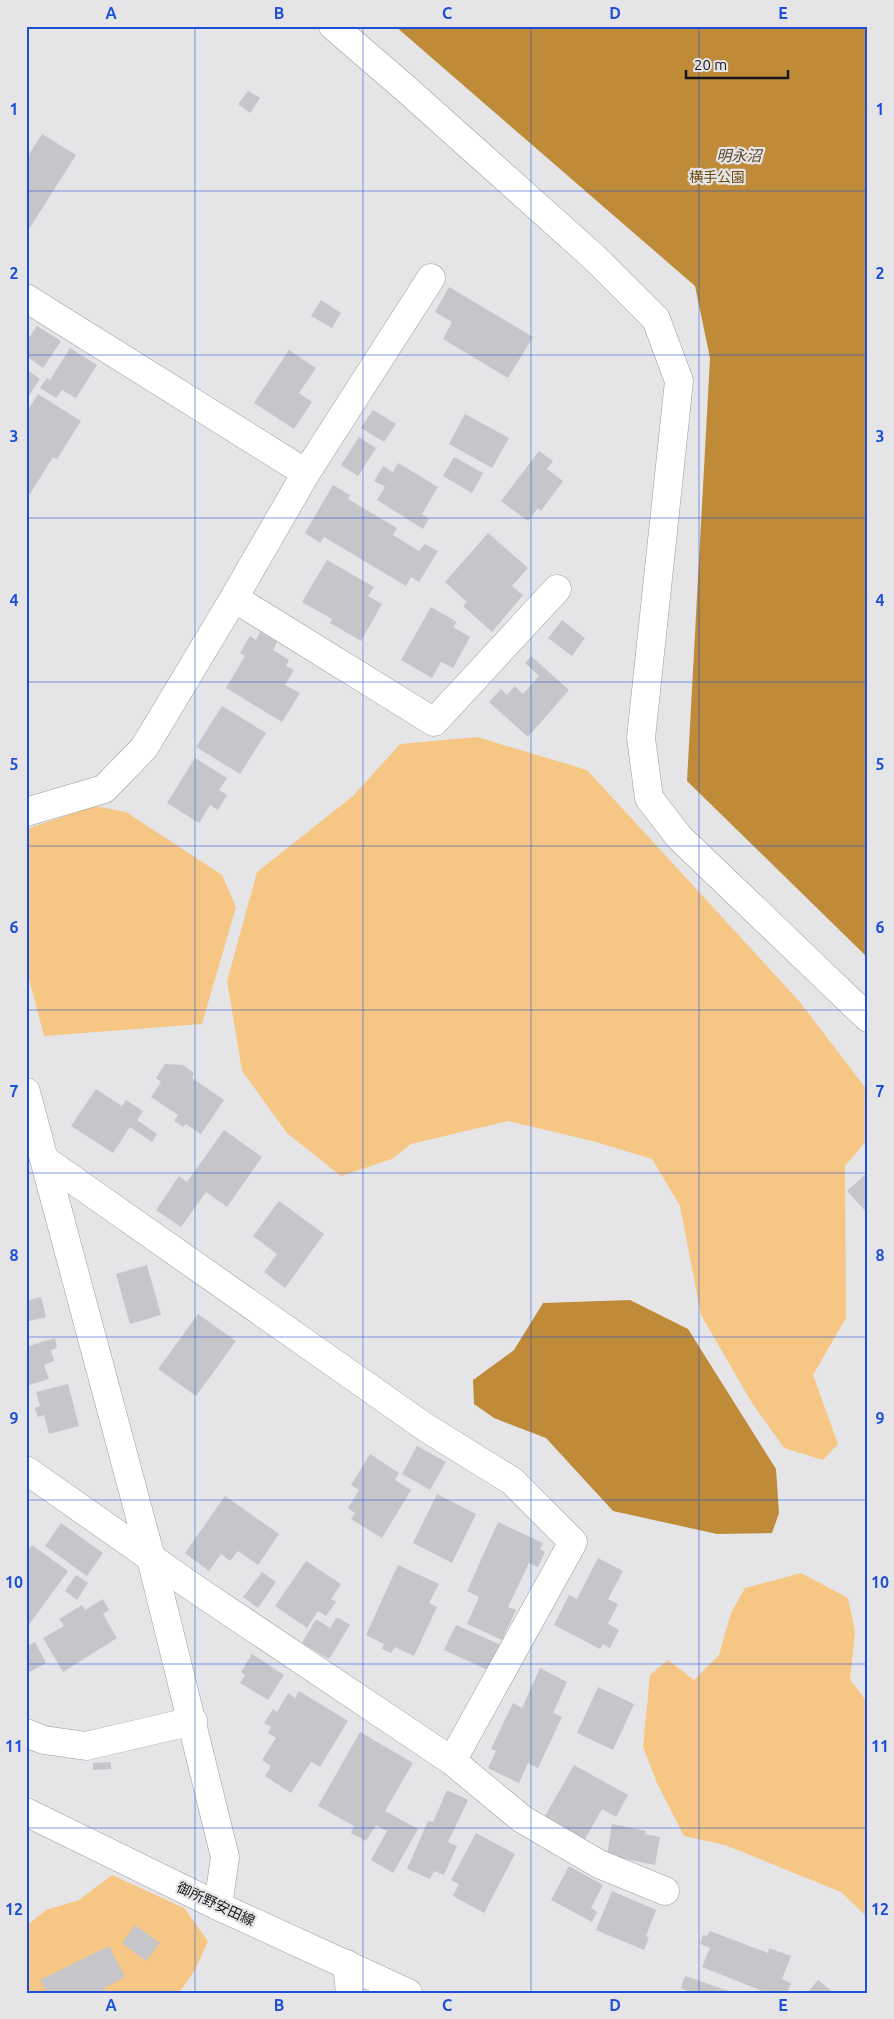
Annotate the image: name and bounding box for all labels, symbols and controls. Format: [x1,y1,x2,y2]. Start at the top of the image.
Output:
text: A [105,4,117,22]
text: B [274,4,284,22]
text: C [442,4,452,22]
text: D [609,4,621,22]
text: E [778,4,788,22]
scale bar [686,48,789,80]
text: 20 m [694,56,727,73]
text: 1 [9,100,19,118]
text: 1 [875,100,885,118]
water label: 明永沼 [716,147,763,164]
park label: 横手公園 [689,169,745,185]
text: 2 [9,264,19,282]
text: 2 [875,264,885,282]
text: 3 [9,427,19,445]
text: 3 [875,427,885,445]
text: 4 [9,591,19,609]
text: 4 [875,591,885,609]
text: 5 [9,755,19,773]
text: 5 [875,755,885,773]
text: 6 [9,918,19,936]
text: 6 [875,918,885,936]
text: 7 [9,1082,19,1100]
text: 7 [875,1082,885,1100]
text: 8 [9,1246,19,1264]
text: 8 [875,1246,885,1264]
text: 9 [9,1409,19,1427]
text: 9 [875,1409,885,1427]
text: 10 [5,1573,23,1591]
text: 10 [871,1573,889,1591]
text: 11 [5,1737,23,1755]
text: 11 [871,1737,889,1755]
street label: 御所野安田線 [175,1879,257,1929]
text: 12 [5,1900,23,1918]
text: 12 [871,1900,889,1918]
text: A [105,1996,117,2014]
text: B [274,1996,284,2014]
text: C [442,1996,452,2014]
text: D [609,1996,621,2014]
text: E [778,1996,788,2014]

